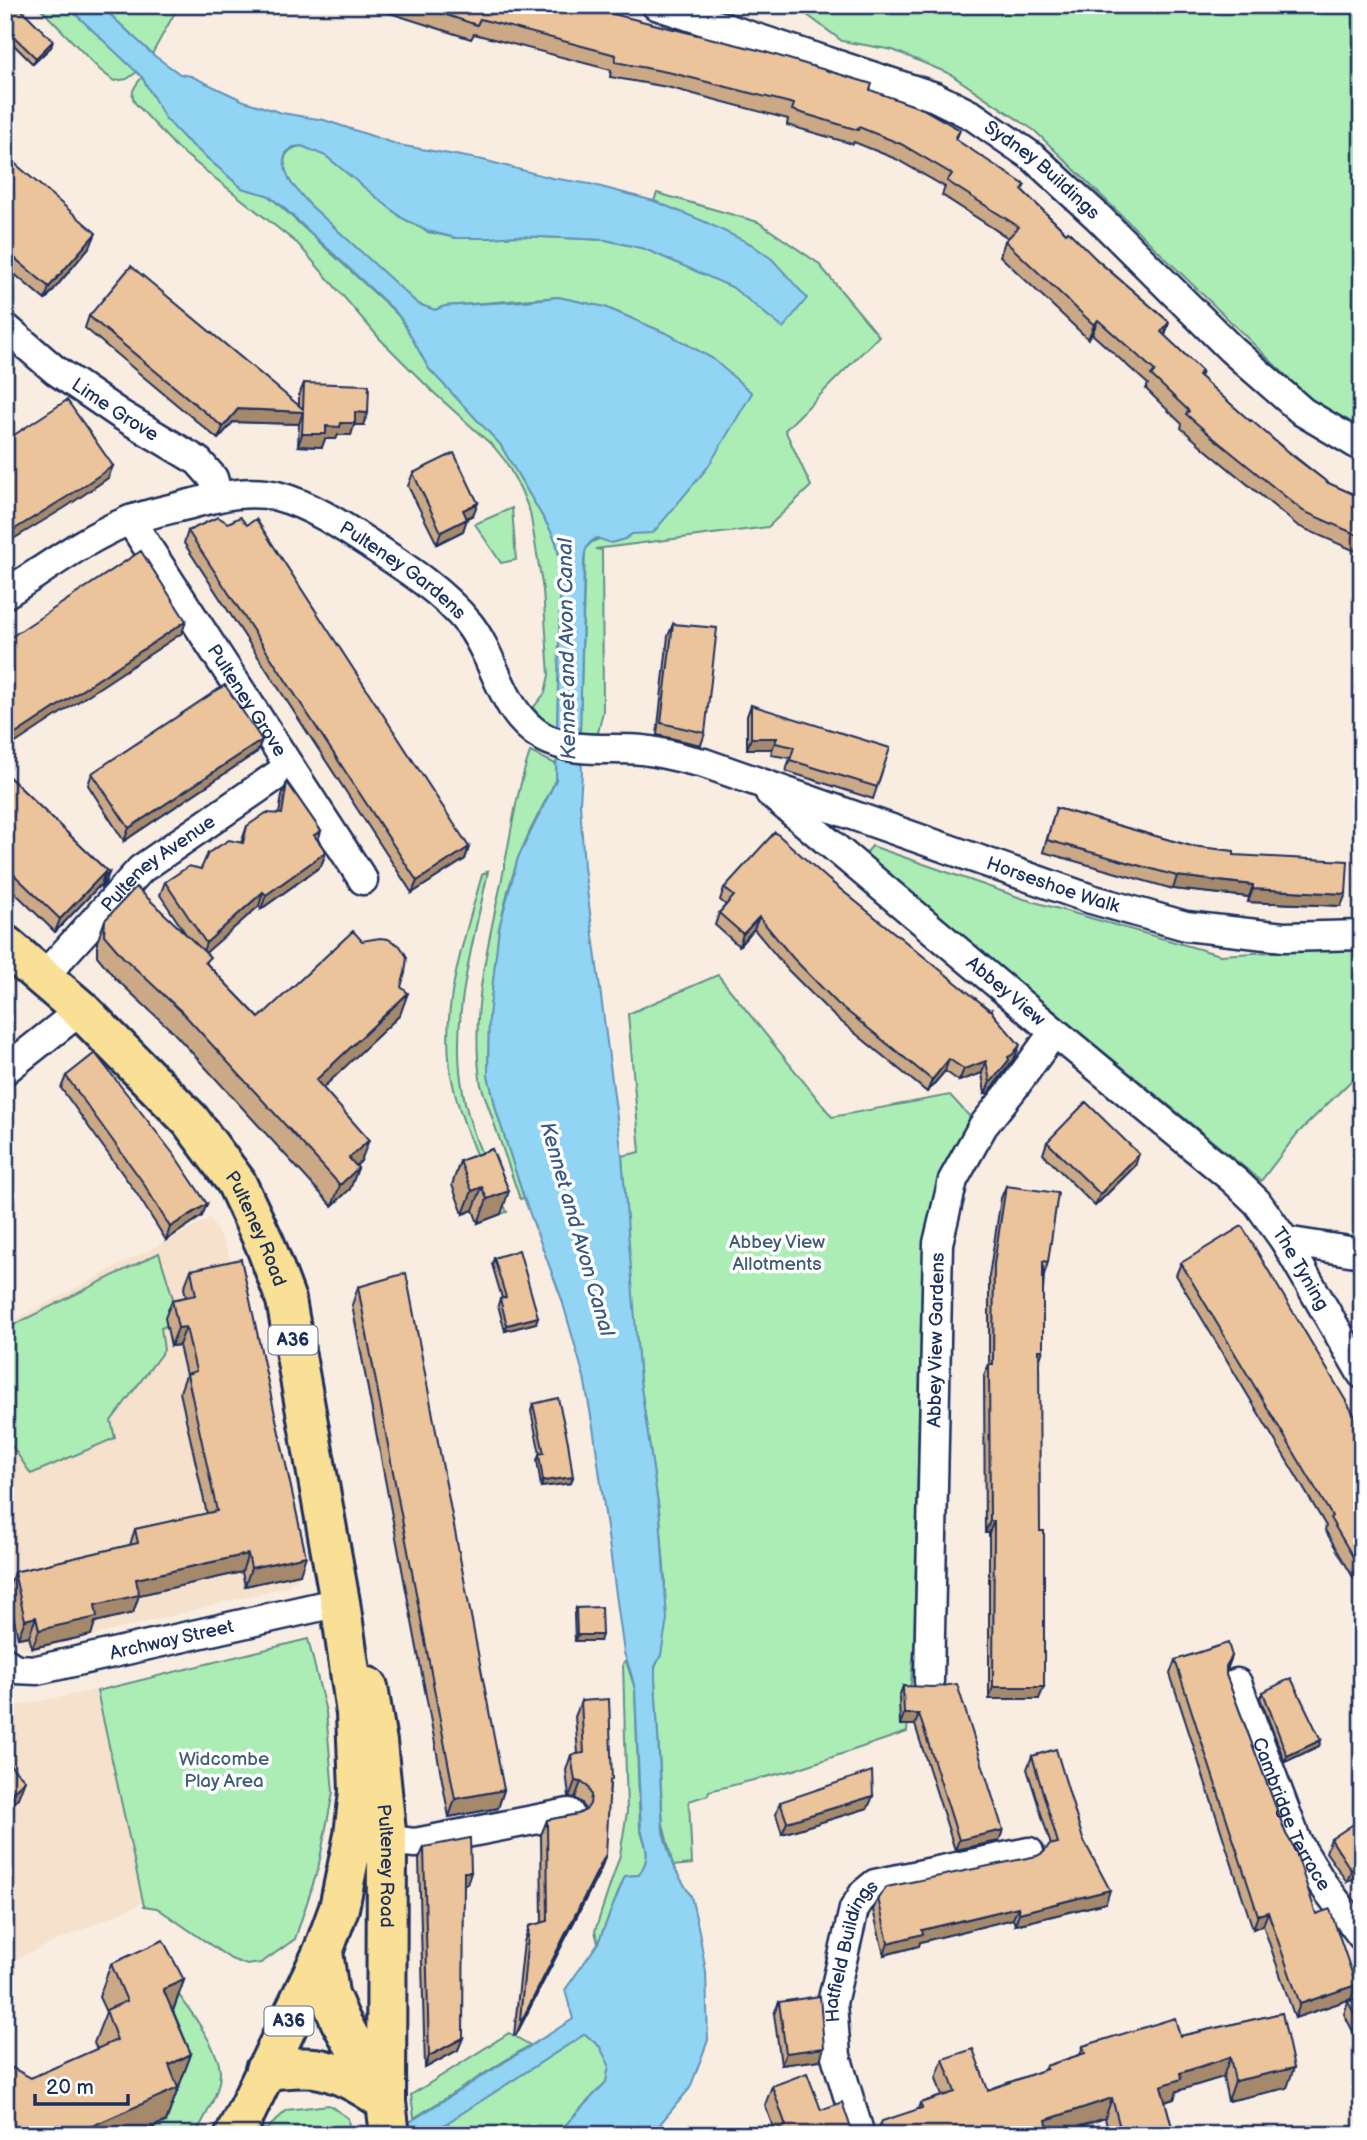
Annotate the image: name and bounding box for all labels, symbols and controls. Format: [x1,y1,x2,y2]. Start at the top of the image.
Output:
street label: Sydney Buildings [980,116,1105,224]
street label: Lime Grove [67,373,163,446]
street label: Pulteney Gardens [335,516,471,624]
water label: Kennet and Avon Canal [553,537,581,760]
street label: Pulteney Grove [202,640,292,761]
street label: Pulteney Avenue [96,810,220,917]
street label: Horseshoe Walk [983,852,1123,918]
street label: Abbey View [962,951,1050,1031]
water label: Kennet and Avon Canal [534,1119,620,1340]
street label: Pulteney Road [220,1166,291,1290]
street label: The Tyning [1267,1223,1334,1314]
park label: Abbey View Allotments [729,1231,825,1276]
street label: Abbey View Gardens [923,1252,949,1428]
road number: A36 [268,1325,318,1354]
street label: Archway Street [107,1615,236,1665]
street label: Cambridge Terrace [1247,1734,1335,1896]
park label: Widcombe Play Area [179,1748,269,1793]
street label: Pulteney Road [372,1803,399,1928]
street label: Hatfield Buildings [820,1875,883,2023]
road number: A36 [264,2007,314,2036]
scale bar [35,2063,128,2107]
text: 20 m [46,2075,94,2100]

